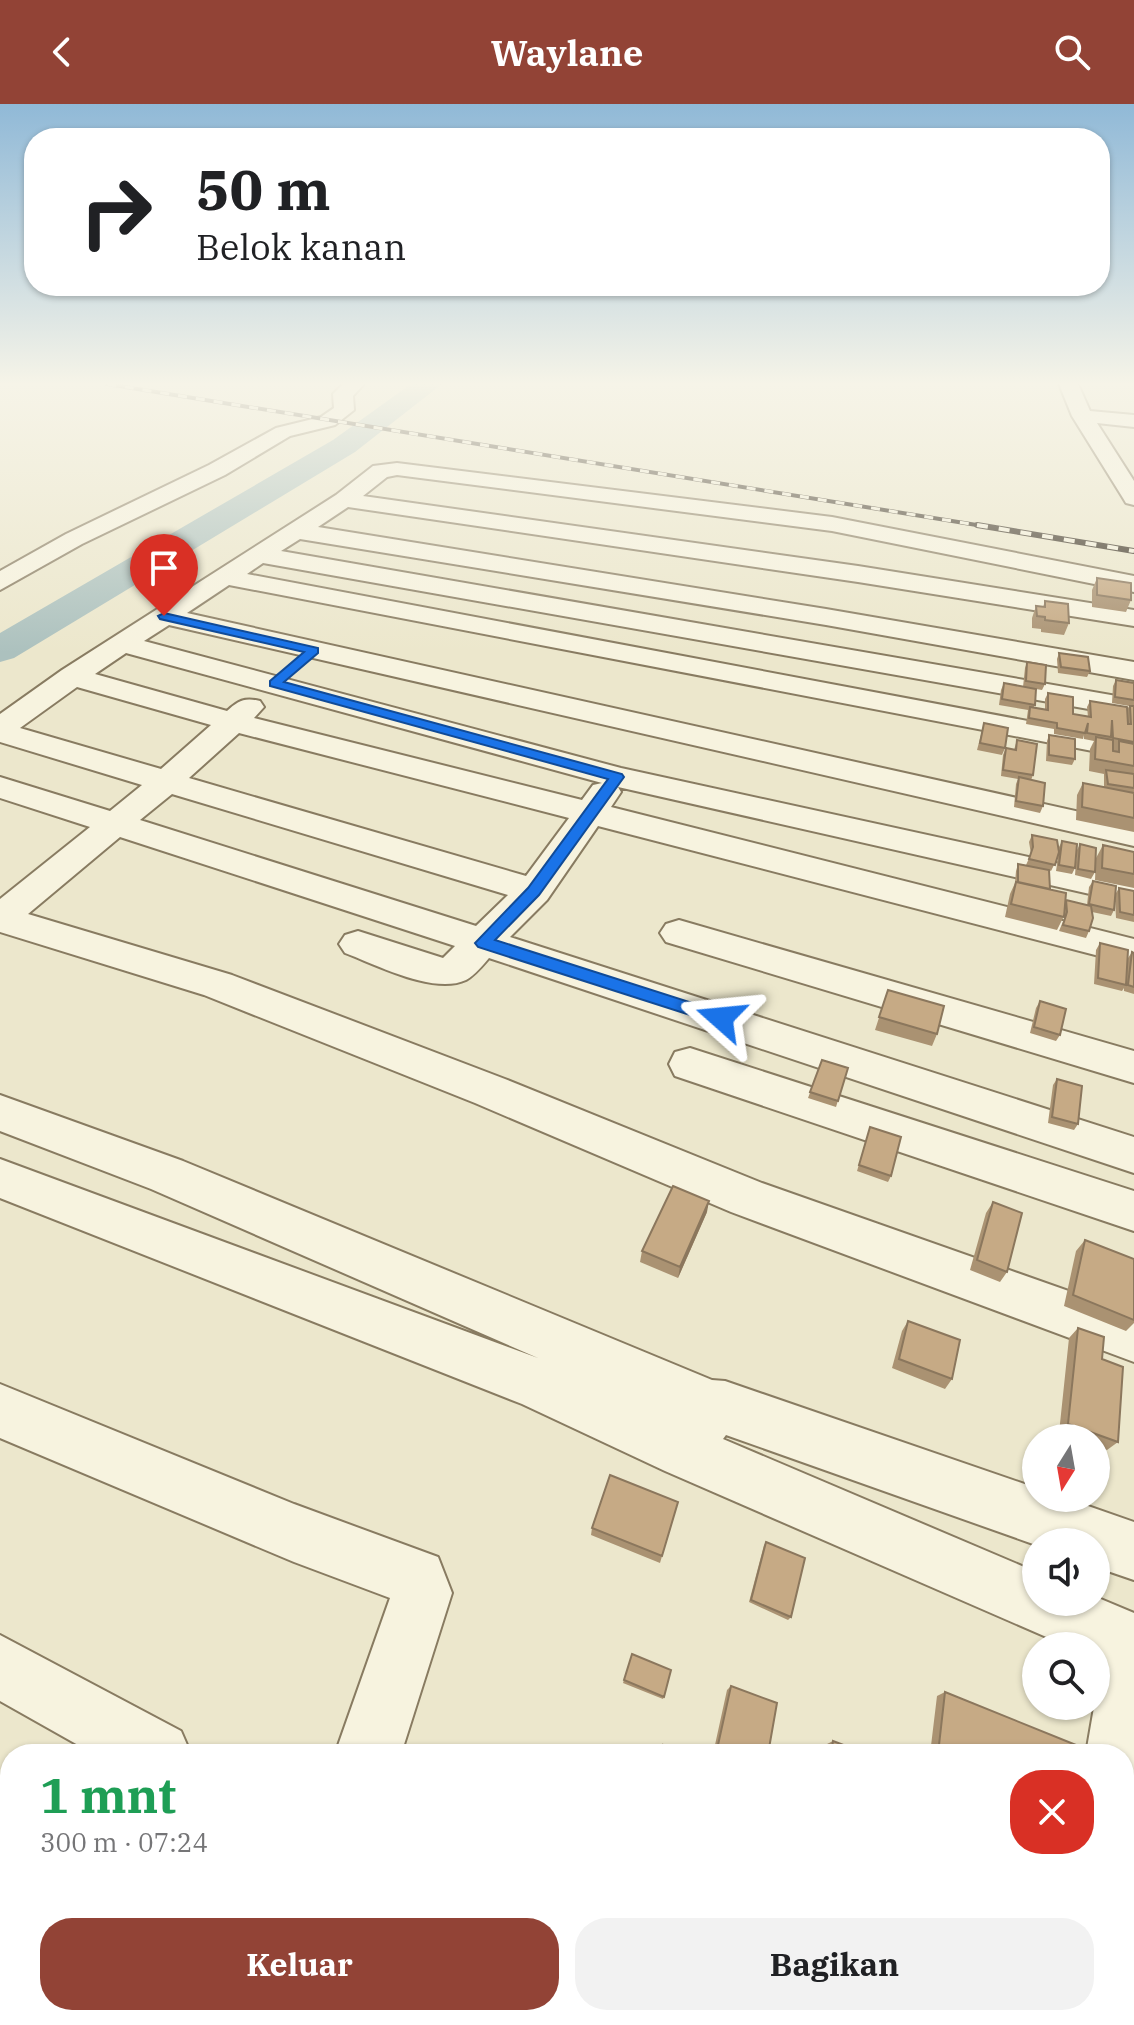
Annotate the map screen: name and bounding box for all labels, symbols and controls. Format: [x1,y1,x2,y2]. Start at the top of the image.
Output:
text: Waylane [491,29,643,76]
icon: back [40,30,84,74]
icon: search [1050,30,1094,74]
text: 50 m [196,153,331,225]
icon: right [64,160,168,264]
text: Belok kanan [196,223,406,270]
pin [130,534,198,616]
icon: arrive [142,546,186,590]
position arrow [679,976,763,1060]
north arrow [1022,1424,1110,1512]
map controls [1022,1424,1110,1720]
button: sound [1022,1528,1110,1616]
button: search [1022,1632,1110,1720]
text: 1 mnt [40,1764,176,1826]
button: close [1010,1770,1094,1854]
text: 300 m · 07:24 [40,1825,208,1859]
button: Keluar [40,1918,559,2010]
button: Bagikan [575,1918,1094,2010]

